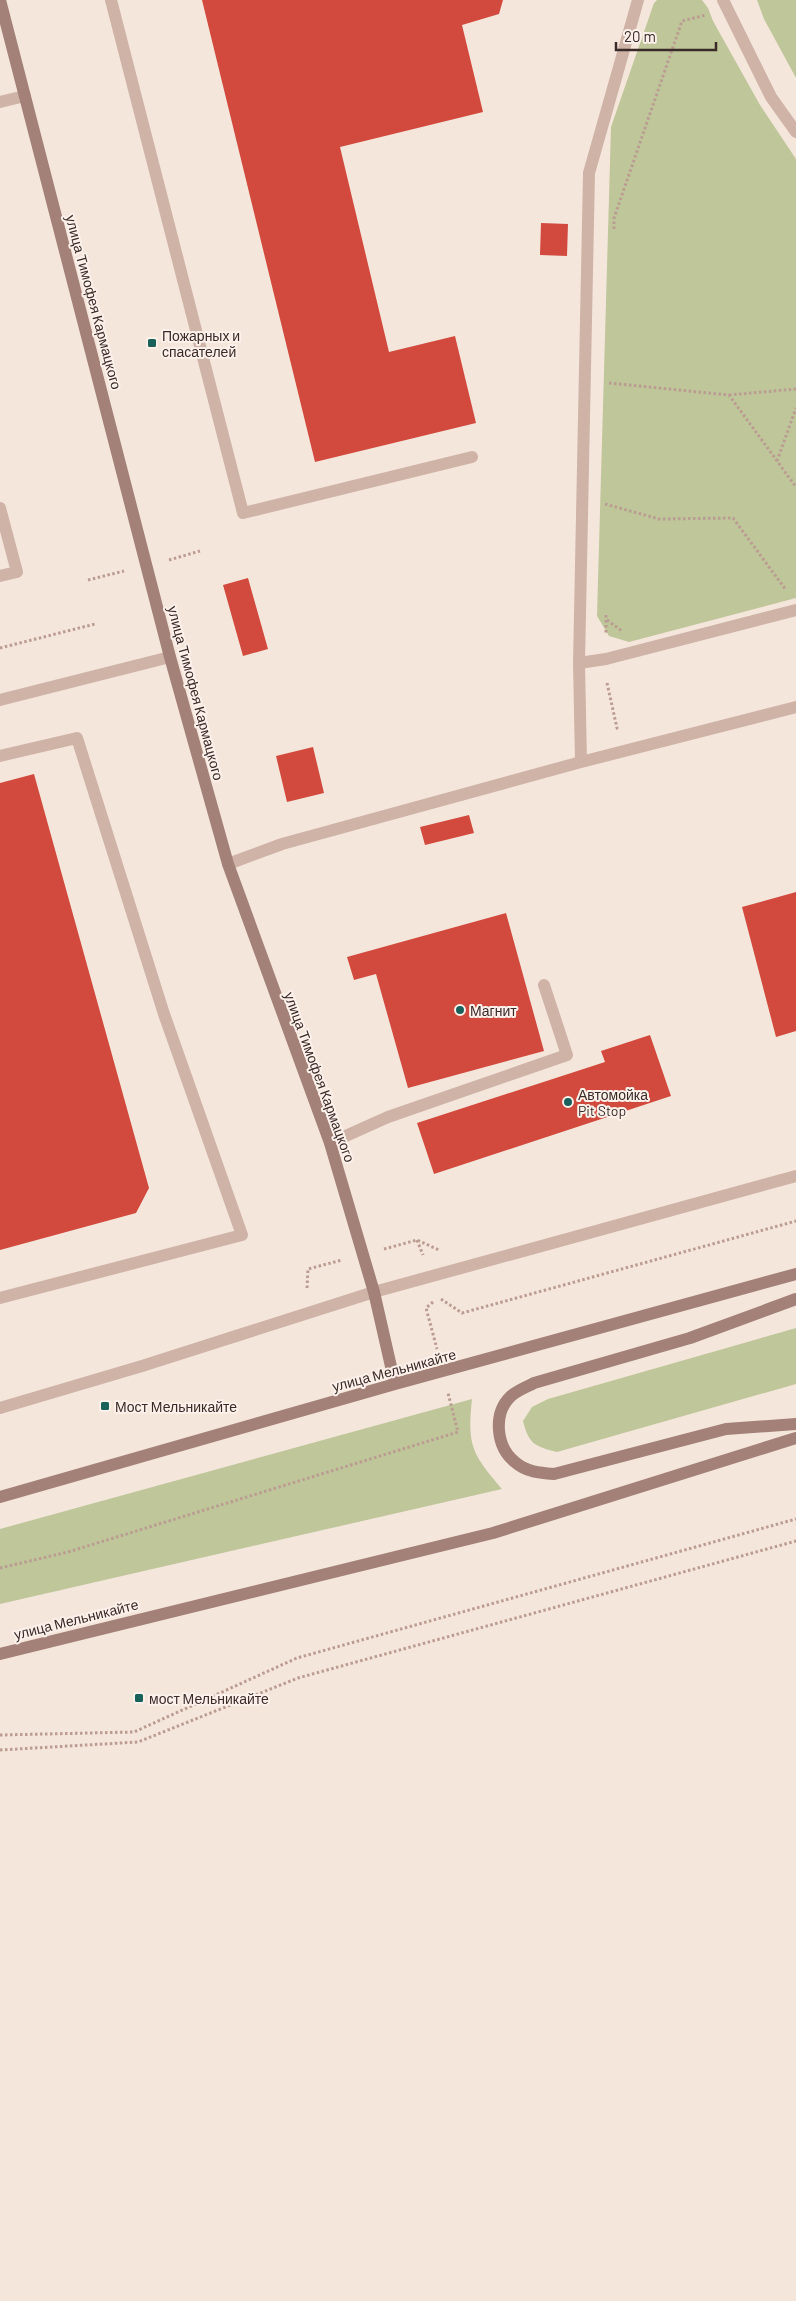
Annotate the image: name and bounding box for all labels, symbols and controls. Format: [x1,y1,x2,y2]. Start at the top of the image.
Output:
scale bar [616,20,716,52]
text: 20 m [624,27,656,45]
street label: улица Тимофея Кармацкого [63,213,126,391]
place label: Пожарных и спасателей [162,327,240,360]
marker: Пожарных и спасателей [146,337,158,349]
street label: улица Тимофея Кармацкого [165,604,228,782]
street label: улица Тимофея Кармацкого [281,990,359,1165]
place label: Магнит [470,1002,517,1019]
marker: Магнит [454,1004,466,1016]
place label: Автомойка Pit Stop [578,1086,648,1119]
marker: Автомойка Pit Stop [562,1096,574,1108]
street label: улица Мельникайте [330,1345,458,1395]
place label: Мост Мельникайте [115,1398,237,1415]
marker: Мост Мельникайте [99,1400,111,1412]
street label: улица Мельникайте [12,1595,140,1643]
place label: мост Мельникайте [149,1690,269,1707]
marker: мост Мельникайте [133,1692,145,1704]

